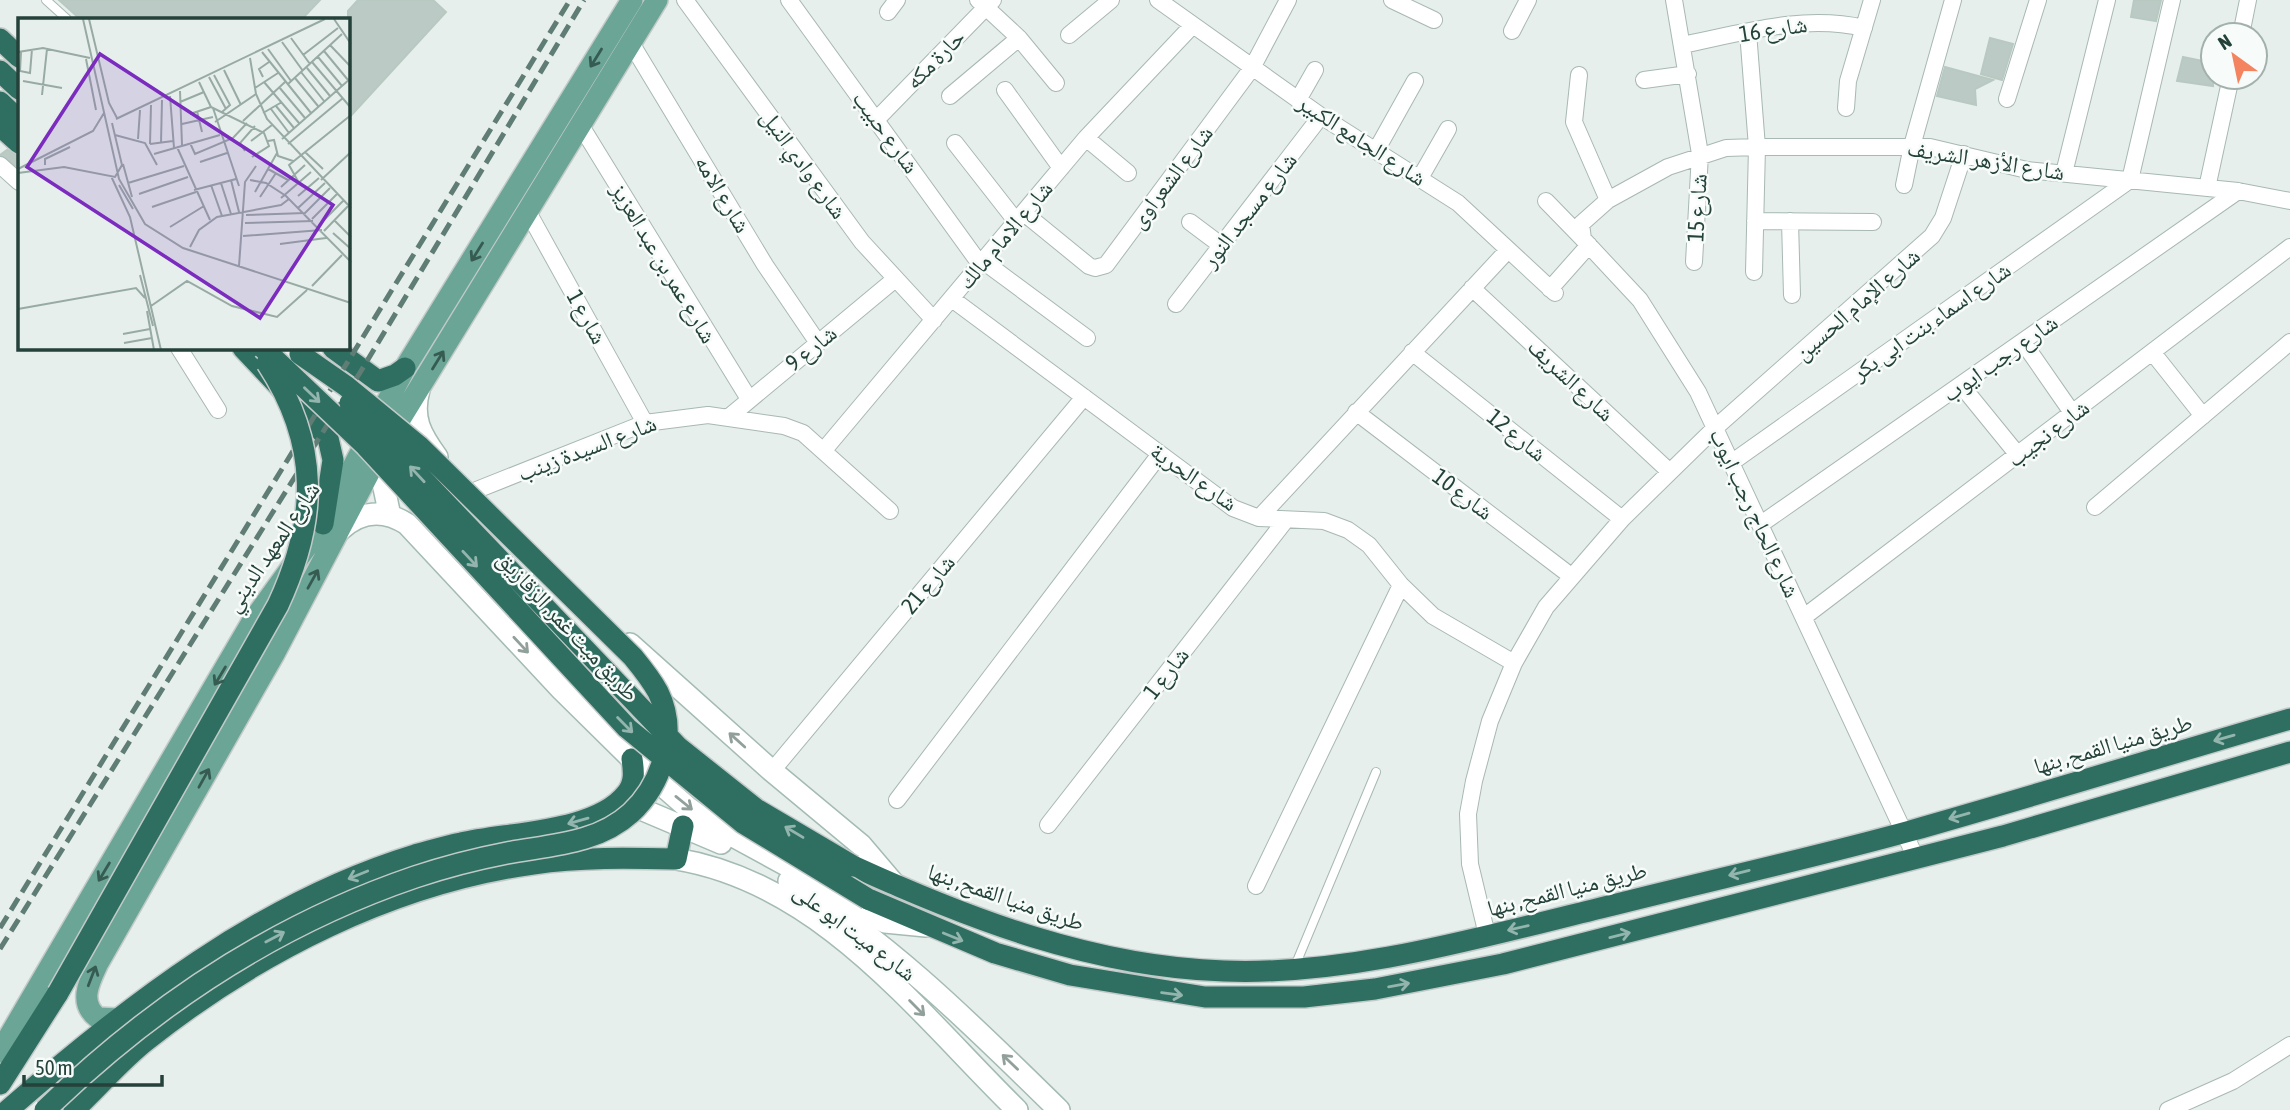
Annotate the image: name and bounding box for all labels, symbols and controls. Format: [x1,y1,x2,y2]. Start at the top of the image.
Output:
street label: شارع 16 [1737,11,1809,49]
inset map [18,18,350,350]
north arrow [2199,21,2269,91]
street label: حارة مكه [900,24,970,94]
text: N [2214,29,2235,54]
one-way arrow [589,48,603,68]
street label: شارع حبيب [846,86,925,179]
street label: شارع الجامع الكبير [1291,88,1431,193]
street label: شارع وادي النيل [751,104,852,227]
street label: شارع الشعراوى [1124,121,1220,235]
street label: شارع الأزهر الشريف [1905,135,2066,187]
street label: شارع مسجد النور [1195,147,1304,275]
street label: شارع الامه [688,151,756,238]
street label: شارع 15 [1682,173,1714,243]
street label: شارع الامام مالك [952,176,1060,296]
street label: شارع عمر بن عبد العزيز [604,177,722,349]
one-way arrow [469,241,483,261]
street label: شارع الإمام الحسين [1789,242,1927,368]
street label: شارع اسماء بنت ابى بكر [1846,256,2017,388]
street label: شارع 1 [560,285,612,349]
street label: شارع رجب ايوب [1938,309,2064,409]
street label: شارع 9 [780,320,843,378]
street label: شارع الشريف [1521,334,1620,428]
one-way arrow [431,350,445,370]
one-way arrow [303,387,320,404]
street label: شارع نجيب [2002,394,2095,474]
street label: شارع 12 [1481,403,1552,468]
street label: شارع السيدة زينب [514,410,661,488]
street label: شارع الحاج رجب ايوب [1703,424,1806,602]
street label: شارع الحرية [1144,438,1242,518]
street label: شارع 10 [1427,463,1498,527]
one-way arrow [408,466,425,483]
street label: شارع المعهد الديني [219,477,330,620]
street label: طريق ميت غمر, الزقازيق [491,546,644,707]
street label: شارع 21 [896,549,962,620]
one-way arrow [462,550,479,567]
one-way arrow [307,569,321,589]
one-way arrow [512,636,529,653]
street label: شارع 1 [1138,642,1196,705]
one-way arrow [213,666,227,686]
street label: طريق منيا القمح, بنها [2031,709,2196,781]
one-way arrow [616,716,633,733]
one-way arrow [728,732,746,748]
one-way arrow [2214,733,2236,746]
one-way arrow [198,768,211,789]
one-way arrow [674,796,692,811]
one-way arrow [1948,811,1970,824]
one-way arrow [568,815,590,828]
one-way arrow [784,825,804,839]
street label: طريق منيا القمح, بنها [1484,857,1650,923]
street label: طريق منيا القمح, بنها [924,858,1088,938]
one-way arrow [97,862,111,882]
one-way arrow [1728,867,1751,880]
one-way arrow [348,870,370,883]
street label: شارع ميت ابو على [788,878,921,988]
one-way arrow [1507,921,1530,935]
one-way arrow [1608,928,1631,941]
one-way arrow [265,930,285,944]
one-way arrow [941,931,963,944]
one-way arrow [87,966,100,987]
one-way arrow [1387,978,1409,992]
one-way arrow [1160,987,1183,1000]
one-way arrow [909,1000,926,1017]
scale bar [24,1044,163,1088]
one-way arrow [1002,1054,1019,1071]
text: 50 m [35,1055,73,1079]

